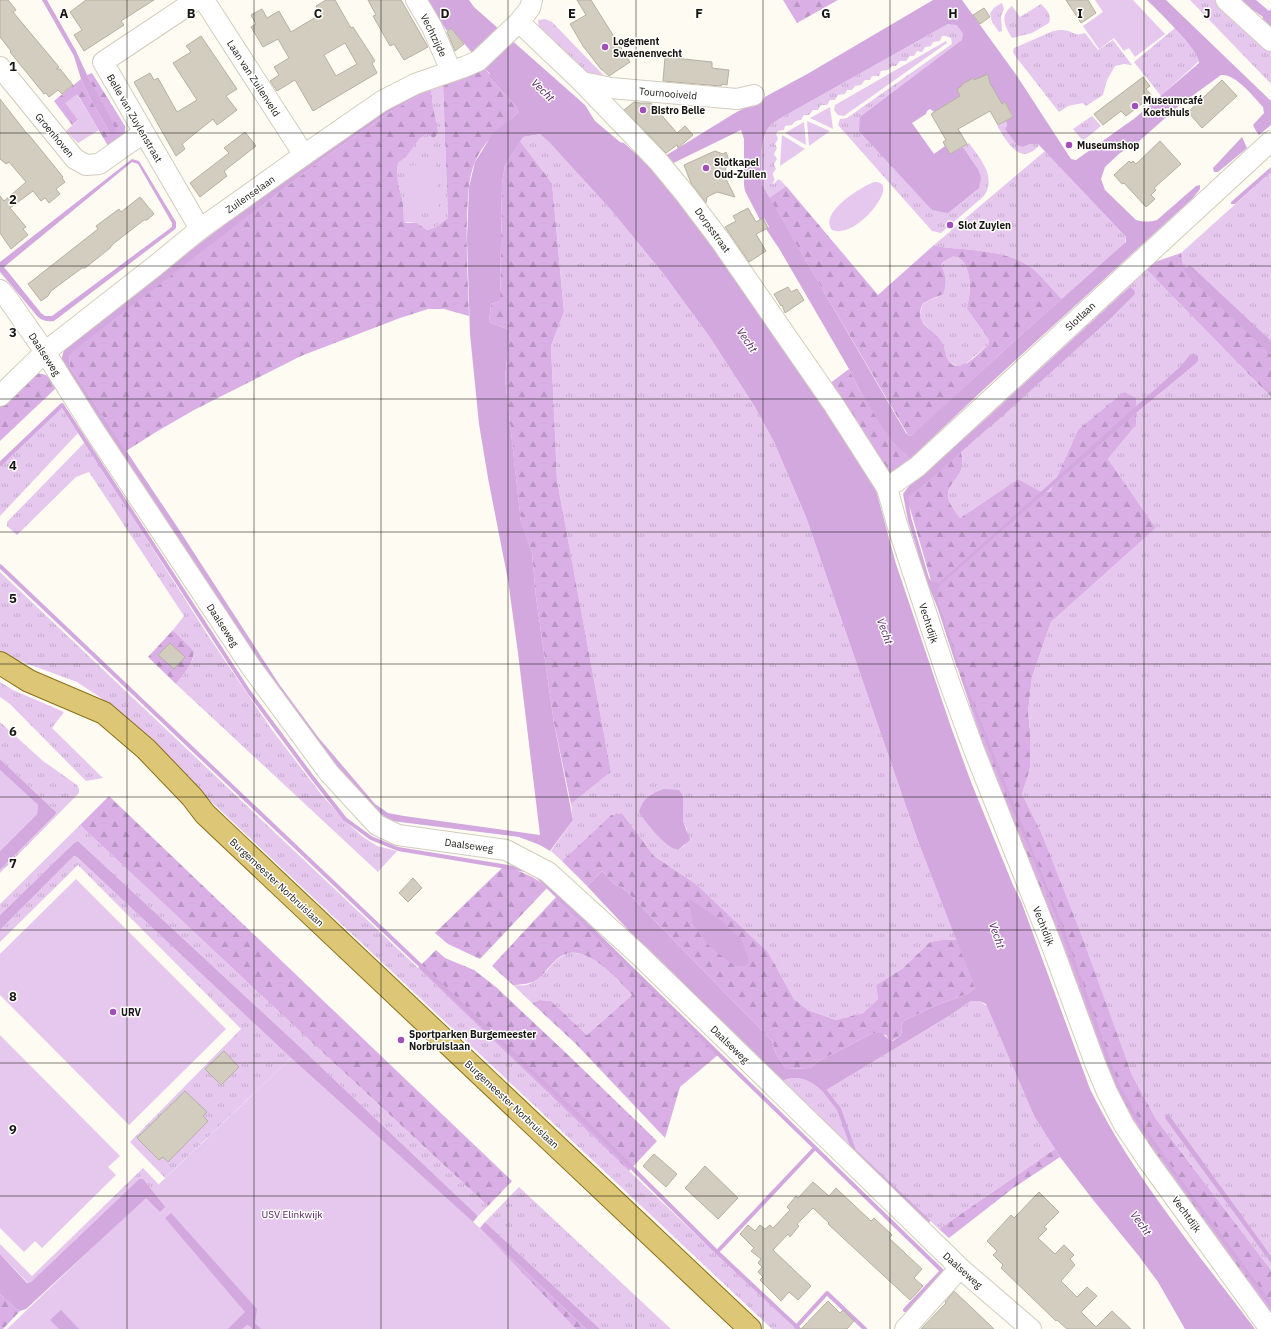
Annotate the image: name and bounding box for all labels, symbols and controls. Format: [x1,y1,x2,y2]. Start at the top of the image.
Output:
text: A [60,5,69,22]
text: B [187,5,196,22]
text: C [314,5,323,22]
text: D [440,5,450,22]
text: E [568,5,576,22]
text: F [695,5,703,22]
text: G [821,5,831,22]
text: H [948,5,958,22]
text: I [1077,5,1083,22]
text: J [1203,5,1211,22]
street label: Vechtzijde [418,12,450,59]
place label: Logement Swaenenvecht [613,35,682,60]
street label: Laan van Zuilenveld [224,38,283,119]
marker: Logement Swaenenvecht [600,42,610,52]
text: 1 [9,58,17,75]
street label: Belle van Zuylenstraat [104,72,165,165]
water label: Vecht [528,76,558,105]
street label: Tournooiveld [638,84,698,103]
place label: Museumcafé Koetshuis [1143,94,1203,119]
marker: Museumcafé Koetshuis [1130,101,1140,111]
place label: Bistro Belle [651,104,706,117]
marker: Bistro Belle [638,105,648,115]
street label: Groenhoven [32,110,77,160]
place label: Museumshop [1077,139,1139,152]
marker: Museumshop [1064,140,1074,150]
place label: Slotkapel Oud-Zuilen [714,156,766,181]
marker: Slotkapel Oud-Zuilen [701,163,711,173]
street label: Zuilenselaan [223,173,277,216]
text: 2 [9,191,17,208]
street label: Dorpsstraat [692,205,734,256]
place label: Slot Zuylen [958,219,1011,232]
marker: Slot Zuylen [945,220,955,230]
street label: Slotlaan [1062,299,1098,334]
text: 3 [9,324,17,341]
water label: Vecht [734,325,761,355]
street label: Daalseweg [26,330,64,379]
text: 4 [9,457,17,474]
text: 5 [9,590,17,607]
street label: Daalseweg [204,601,242,650]
street label: Vechtdijk [916,601,941,646]
water label: Vecht [874,616,897,647]
text: 6 [9,723,17,740]
street label: Burgemeester Norbruislaan [227,835,326,929]
street label: Daalseweg [444,836,495,855]
text: 7 [9,855,17,872]
street label: Vechtdijk [1030,904,1058,949]
water label: Vecht [986,920,1008,950]
text: 8 [9,988,17,1005]
place label: URV [121,1006,141,1019]
marker: URV [108,1007,118,1017]
street label: Daalseweg [708,1023,752,1066]
place label: Sportparken Burgemeester Norbruislaan [409,1028,536,1053]
marker: Sportparken Burgemeester Norbruislaan [396,1035,406,1045]
street label: Burgemeester Norbruislaan [462,1057,561,1151]
text: 9 [9,1121,17,1138]
street label: Vechtdijk [1169,1194,1204,1236]
park label: USV Elinkwijk [262,1208,323,1221]
water label: Vecht [1127,1208,1155,1238]
street label: Daalseweg [940,1249,986,1292]

